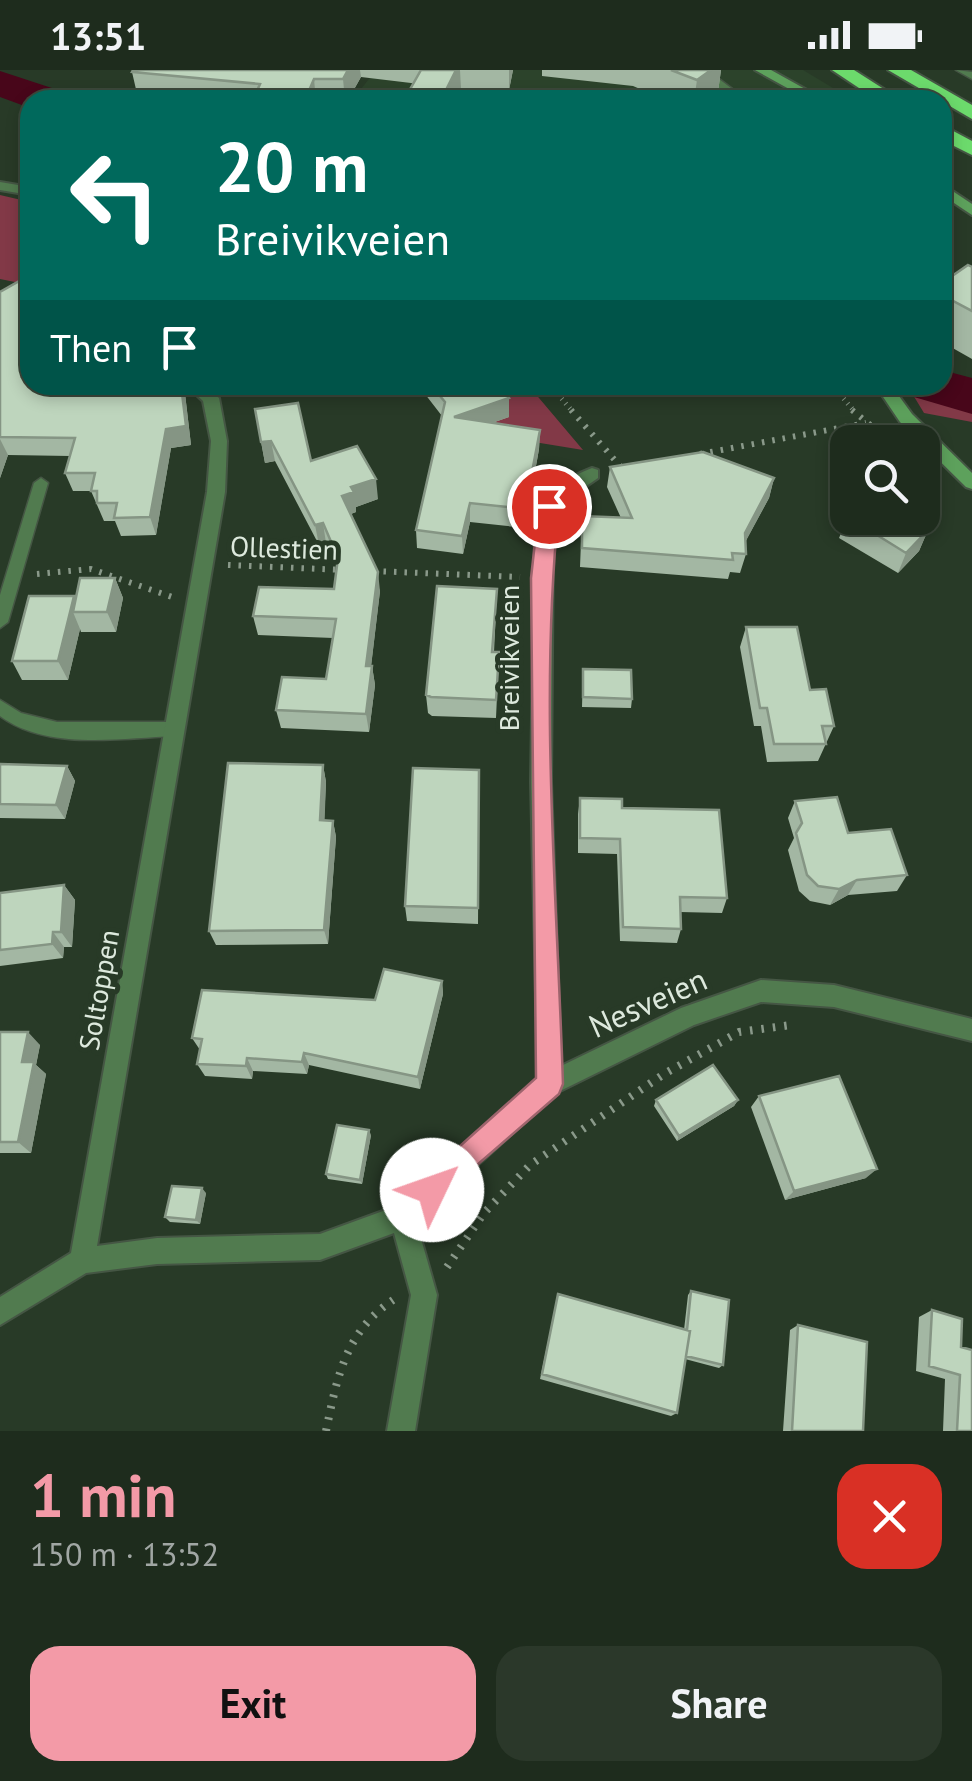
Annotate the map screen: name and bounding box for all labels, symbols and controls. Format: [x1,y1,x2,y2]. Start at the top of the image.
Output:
text: 13:51 [50,11,146,60]
text: 20 m [215,121,368,211]
icon: left [50,130,180,260]
text: Breivikveien [215,209,450,267]
icon: arrive [152,320,207,375]
text: Then [50,323,132,372]
map controls [830,425,940,535]
button: search [830,425,940,535]
pin [507,464,592,549]
icon: arrive [522,479,577,534]
street label: Ollestien [229,527,339,568]
street label: Breivikveien [490,585,527,731]
street label: Soltoppen [70,927,127,1053]
street label: Nesveien [582,957,713,1047]
position arrow [380,1138,484,1242]
text: 1 min [30,1456,176,1534]
button: close [837,1464,942,1569]
text: 150 m · 13:52 [30,1533,219,1575]
button: Exit [30,1646,476,1761]
button: Share [496,1646,942,1761]

